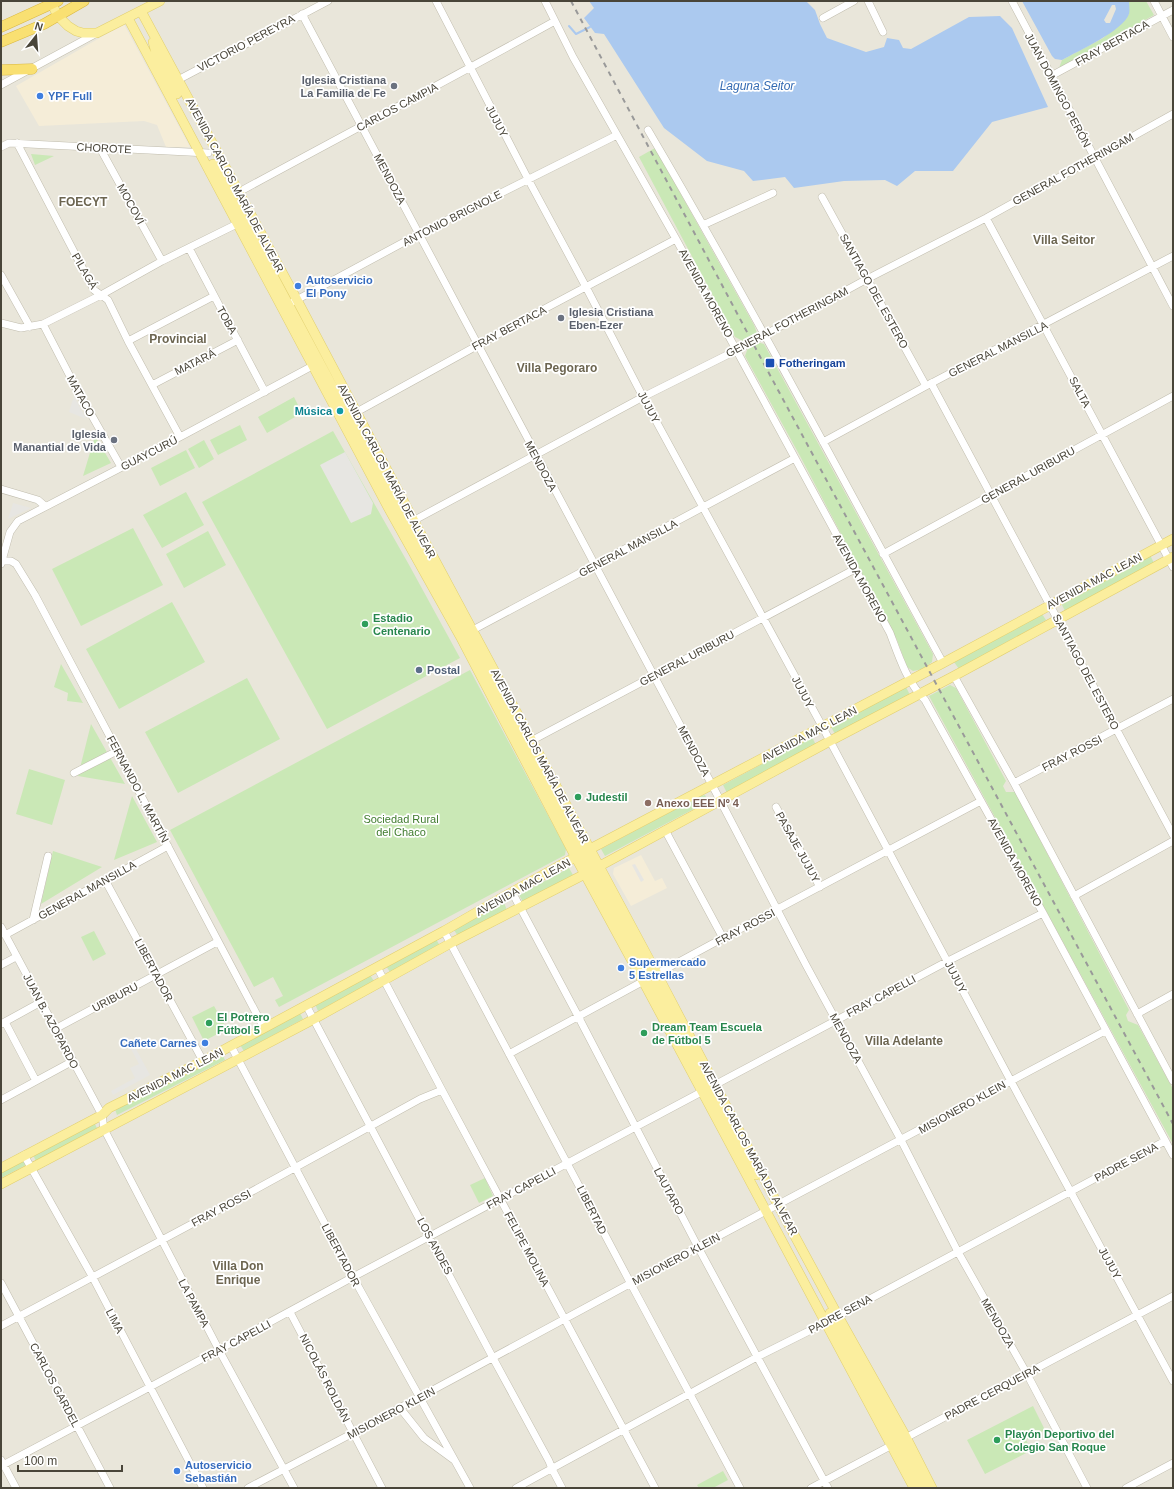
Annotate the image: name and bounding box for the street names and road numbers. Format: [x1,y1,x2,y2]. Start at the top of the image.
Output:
street label: VICTORIO PEREYRA [195,12,297,74]
street label: FRAY BERTACA [1073,17,1151,68]
street label: JUAN DOMINGO PERÓN [1023,31,1093,149]
street label: CARLOS CAMPIA [354,80,440,134]
street label: AVENIDA CARLOS MARÍA DE ALVEAR [184,96,286,274]
street label: JUJUY [484,103,511,140]
street label: GENERAL FOTHERINGAM [1010,131,1136,207]
street label: CHOROTE [76,141,132,155]
street label: MENDOZA [372,152,409,207]
street label: MOCOVÍ [115,182,148,227]
street label: ANTONIO BRIGNOLE [400,188,504,248]
street label: SANTIAGO DEL ESTERO [837,232,911,351]
street label: AVENIDA MORENO [677,247,736,340]
street label: PILAGÁ [70,251,100,292]
street label: GENERAL FOTHERINGAM [724,285,850,359]
street label: FRAY BERTACA [470,303,549,353]
street label: TOBA [215,304,240,336]
street label: GENERAL MANSILLA [946,318,1050,379]
street label: MATARÁ [173,346,218,377]
street label: MATACO [65,373,97,419]
street label: SALTA [1067,375,1093,410]
street label: AVENIDA CARLOS MARÍA DE ALVEAR [336,382,438,560]
street label: JUJUY [636,389,663,426]
street label: GUAYCURÚ [119,434,179,472]
street label: MENDOZA [523,439,560,494]
street label: GENERAL URIBURU [979,444,1077,506]
street label: GENERAL MANSILLA [577,517,680,579]
street label: AVENIDA MORENO [831,532,890,625]
street label: AVENIDA MAC LEAN [1044,551,1144,611]
street label: SANTIAGO DEL ESTERO [1050,612,1122,732]
street label: GENERAL URIBURU [638,628,736,688]
street label: AVENIDA CARLOS MARÍA DE ALVEAR [489,667,591,845]
street label: JUJUY [790,674,817,711]
street label: AVENIDA MAC LEAN [759,704,859,764]
street label: MENDOZA [676,724,713,779]
street label: FRAY ROSSI [1040,733,1104,773]
street label: FERNANDO L. MARTÍN [105,734,171,844]
street label: PASAJE JUJUY [774,810,823,885]
street label: AVENIDA MORENO [986,816,1045,909]
street label: AVENIDA MAC LEAN [474,856,572,918]
street label: GENERAL MANSILLA [36,858,138,922]
street label: FRAY ROSSI [713,906,777,948]
street label: LIBERTADOR [132,937,176,1003]
street label: JUJUY [943,959,970,996]
street label: JUAN B. AZOPARDO [21,972,81,1071]
street label: FRAY CAPELLI [844,973,918,1019]
street label: URIBURU [90,980,140,1014]
street label: MENDOZA [827,1011,865,1066]
street label: AVENIDA MAC LEAN [125,1046,225,1104]
street label: AVENIDA CARLOS MARÍA DE ALVEAR [698,1059,800,1237]
street label: MISIONERO KLEIN [916,1078,1008,1136]
street label: PADRE SENA [1092,1140,1160,1184]
street label: FRAY CAPELLI [484,1165,558,1211]
street label: LAUTARO [652,1166,687,1217]
street label: LIBERTAD [575,1184,609,1236]
street label: FRAY ROSSI [189,1187,253,1229]
street label: FELIPE MOLINA [502,1209,552,1289]
street label: LOS ANDES [415,1216,455,1276]
street label: LIBERTADOR [319,1222,363,1288]
street label: MISIONERO KLEIN [630,1231,722,1287]
street label: JUJUY [1096,1245,1124,1281]
street label: LA PAMPA [176,1277,212,1330]
street label: PADRE SENA [806,1292,874,1336]
street label: MENDOZA [979,1296,1017,1350]
street label: LIMA [104,1307,126,1336]
street label: FRAY CAPELLI [199,1318,273,1364]
street label: NICOLÁS ROLDÁN [298,1332,352,1424]
street label: CARLOS GARDEL [28,1341,82,1429]
street label: PADRE CERQUEIRA [943,1362,1042,1422]
street label: MISIONERO KLEIN [345,1385,437,1441]

